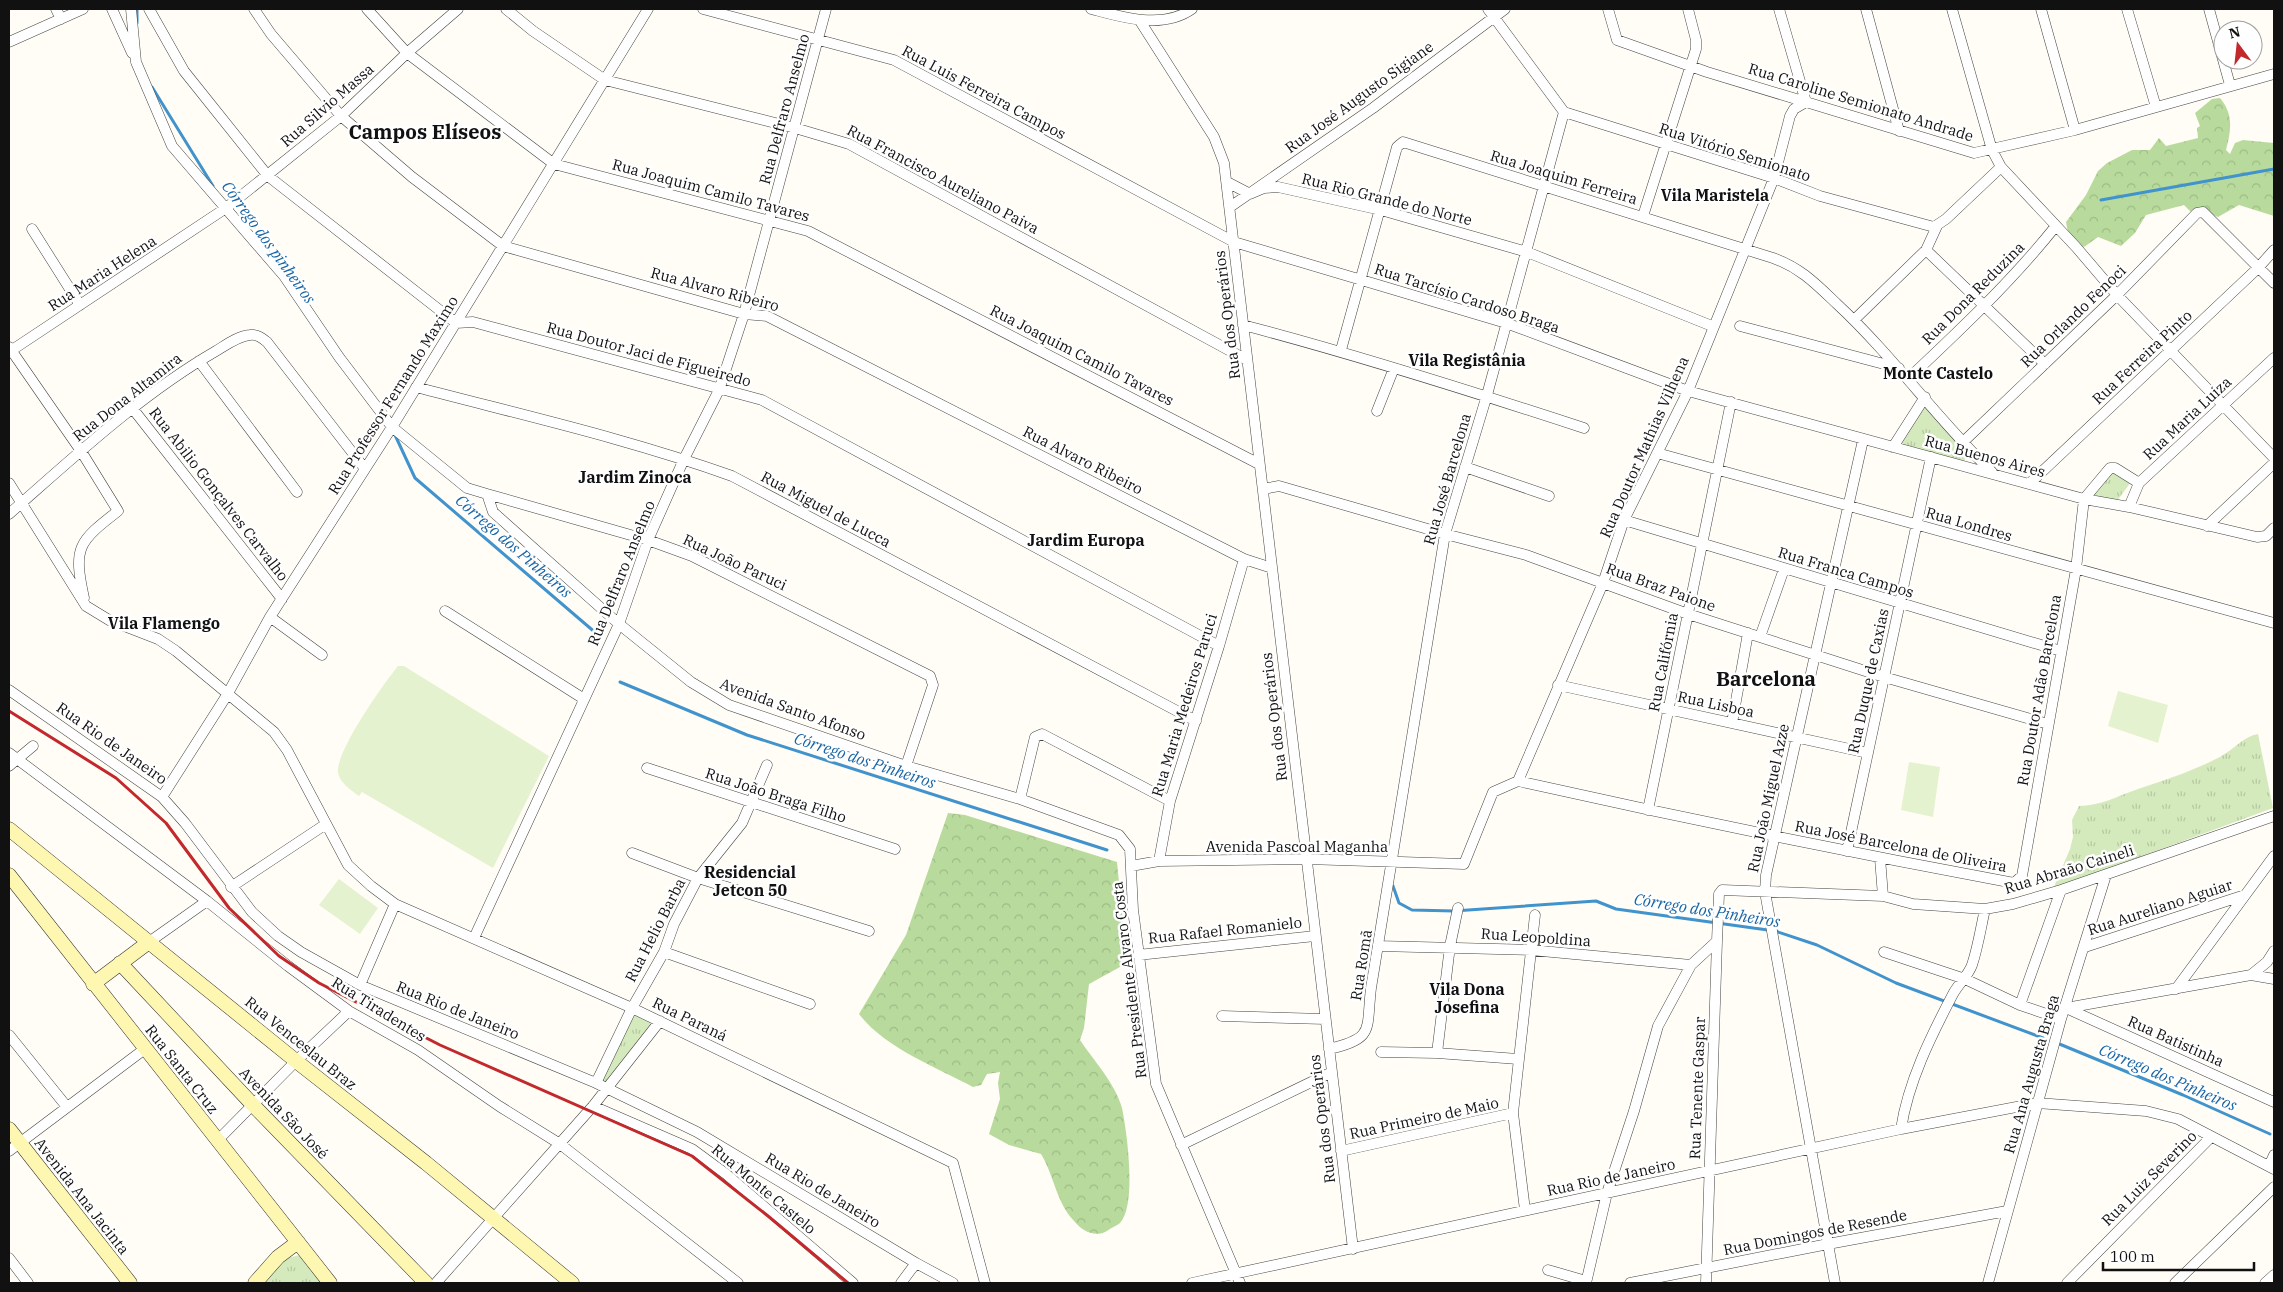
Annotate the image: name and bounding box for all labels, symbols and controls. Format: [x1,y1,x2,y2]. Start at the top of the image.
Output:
north arrow [2213,20,2263,70]
text: N [2227,22,2242,43]
street label: Rua Delfraro Anselmo [755,32,813,186]
street label: Rua José Augusto Sigiane [1281,37,1437,157]
street label: Rua Luis Ferreira Campos [899,41,1069,143]
street label: Rua Silvio Massa [276,59,378,151]
street label: Rua Caroline Semionato Andrade [1746,59,1976,145]
district label: Campos Elíseos [349,118,501,145]
street label: Rua Vitório Semionato [1657,119,1813,185]
street label: Rua Francisco Aureliano Paiva [844,120,1042,238]
street label: Rua Joaquim Ferreira [1488,146,1640,208]
street label: Rua Joaquim Camilo Tavares [610,154,812,226]
street label: Rua Rio Grande do Norte [1300,169,1474,229]
water label: Córrego dos pinheiros [218,177,320,307]
district label: Vila Maristela [1661,185,1769,205]
street label: Rua Maria Helena [44,231,160,315]
street label: Rua Dona Reduzina [1918,238,2028,348]
street label: Rua dos Operários [1210,250,1244,380]
street label: Rua Tarcísio Cardoso Braga [1372,259,1562,337]
street label: Rua Orlando Fenoci [2016,261,2130,371]
street label: Rua Alvaro Ribeiro [649,263,781,315]
street label: Rua Professor Fernando Maximo [324,292,462,498]
street label: Rua Joaquim Camilo Tavares [987,300,1177,410]
street label: Rua Ferreira Pinto [2088,306,2196,408]
street label: Rua Doutor Jaci de Figueiredo [545,318,753,390]
street label: Rua Dona Altamira [69,348,185,446]
district label: Vila Registânia [1408,350,1526,370]
street label: Rua Doutor Mathias Vilhena [1595,353,1693,541]
district label: Monte Castelo [1883,363,1993,383]
street label: Rua Maria Luiza [2139,372,2235,464]
street label: Rua Abilio Gonçalves Carvalho [145,403,293,585]
street label: Rua José Barcelona [1419,411,1475,547]
street label: Rua Alvaro Ribeiro [1020,422,1146,498]
street label: Rua Buenos Aires [1923,431,2047,481]
district label: Jardim Zinoca [578,467,692,487]
street label: Rua Miguel de Lucca [758,467,894,551]
water label: Córrego dos Pinheiros [452,490,576,602]
street label: Rua Delfraro Anselmo [583,498,659,648]
street label: Rua Londres [1924,503,2014,545]
street label: Rua João Paruci [680,530,790,594]
district label: Jardim Europa [1027,530,1145,550]
street label: Rua Franca Campos [1776,542,1916,602]
street label: Rua Braz Paione [1604,558,1718,616]
street label: Rua Doutor Adão Barcelona [2013,593,2065,787]
street label: Rua Duque de Caxias [1843,607,1893,755]
street label: Rua Maria Medeiros Paruci [1147,611,1221,799]
street label: Rua Califórnia [1644,611,1682,713]
district label: Vila Flamengo [108,613,220,633]
street label: Rua dos Operários [1257,652,1291,782]
district label: Barcelona [1716,665,1816,692]
street label: Avenida Santo Afonso [717,674,869,744]
street label: Rua Lisboa [1676,687,1756,721]
street label: Rua Rio de Janeiro [53,698,171,788]
street label: Rua João Miguel Azze [1743,722,1793,874]
water label: Córrego dos Pinheiros [792,728,938,792]
street label: Rua João Braga Filho [703,763,849,827]
street label: Rua José Barcelona de Oliveira [1793,816,2009,876]
street label: Avenida Pascoal Maganha [1206,837,1388,856]
street label: Rua Abraão Caineli [2002,840,2136,898]
district label: Residencial Jetcon 50 [704,862,796,900]
street label: Rua Helio Barba [621,875,689,985]
street label: Rua Aureliano Aguiar [2085,875,2235,939]
street label: Rua Presidente Alvaro Costa [1107,880,1151,1080]
water label: Córrego dos Pinheiros [1633,889,1782,931]
street label: Rua Rafael Romanielo [1147,912,1303,948]
street label: Rua Leopoldina [1480,924,1592,950]
street label: Rua Romã [1346,928,1376,1002]
street label: Rua Tiradentes [328,972,430,1046]
street label: Rua Rio de Janeiro [394,977,522,1043]
district label: Vila Dona Josefina [1429,979,1505,1017]
street label: Rua Venceslau Braz [241,992,361,1094]
street label: Rua Ana Augusta Braga [1999,992,2063,1156]
street label: Rua Paraná [649,993,731,1045]
street label: Rua Batistinha [2125,1011,2227,1071]
street label: Rua Tenente Gaspar [1685,1016,1709,1160]
street label: Rua Santa Cruz [141,1021,223,1117]
water label: Córrego dos Pinheiros [2096,1039,2240,1115]
street label: Rua dos Operários [1305,1054,1339,1184]
street label: Avenida São José [235,1063,333,1163]
street label: Rua Primeiro de Maio [1348,1093,1500,1143]
street label: Rua Luiz Severino [2097,1126,2201,1230]
street label: Avenida Ana Jacinta [31,1134,133,1258]
street label: Rua Monte Castelo [708,1140,820,1238]
street label: Rua Rio de Janeiro [762,1148,884,1232]
street label: Rua Rio de Janeiro [1545,1154,1677,1200]
street label: Rua Domingos de Resende [1722,1205,1908,1259]
scale bar [2103,1240,2254,1272]
text: 100 m [2110,1247,2155,1266]

